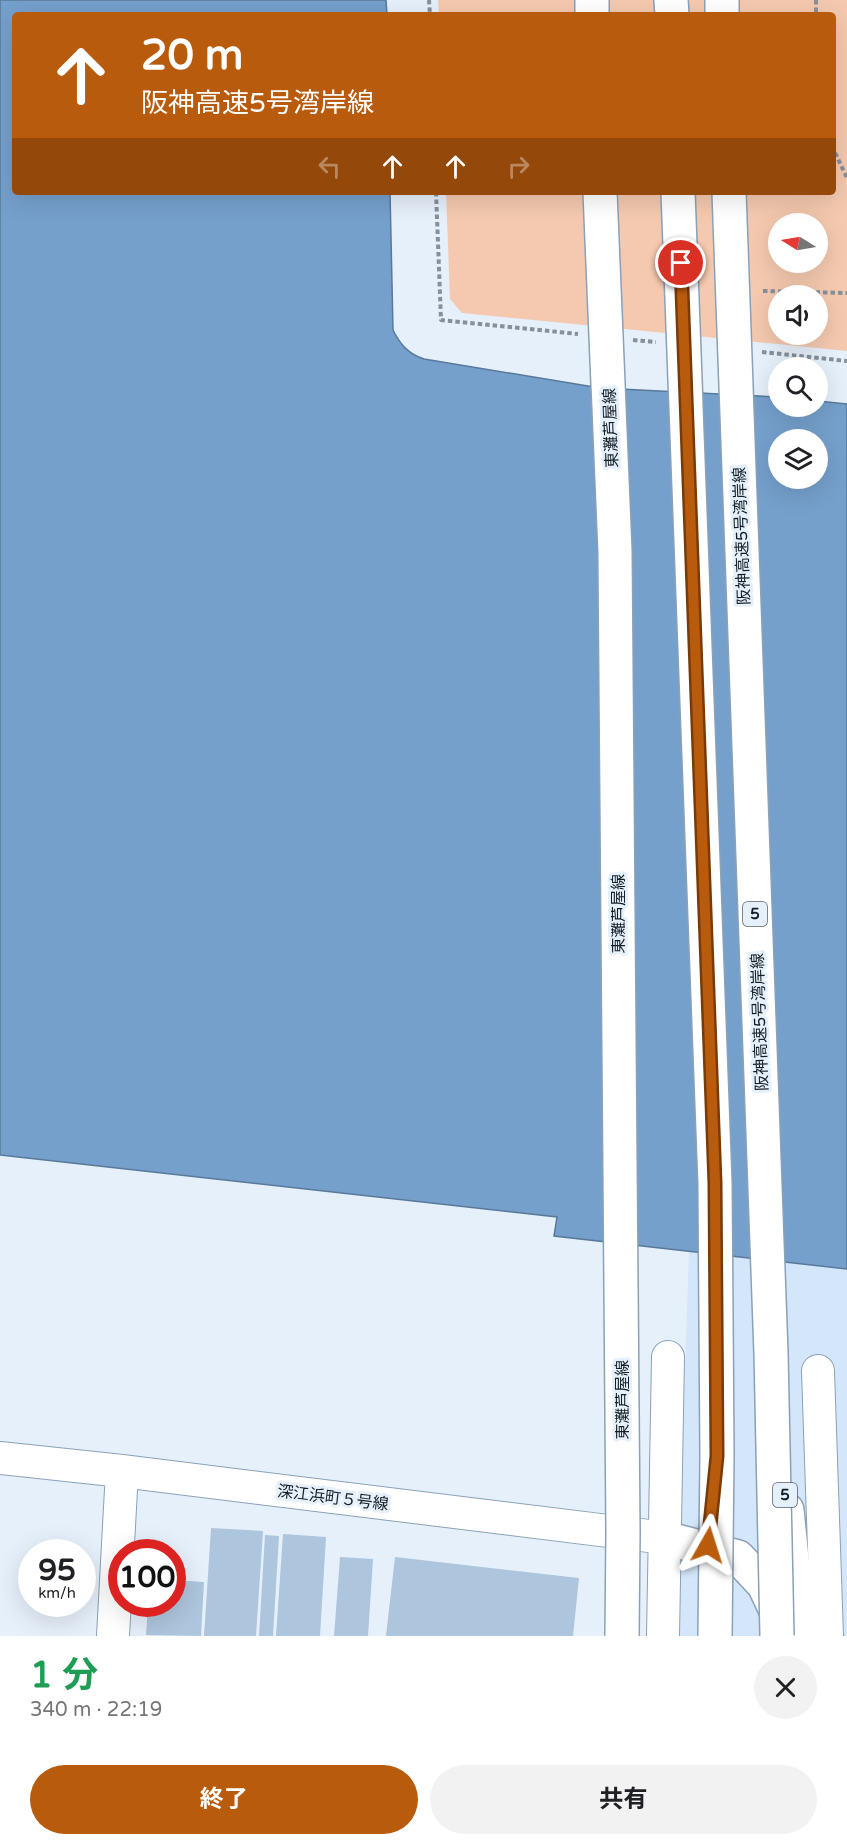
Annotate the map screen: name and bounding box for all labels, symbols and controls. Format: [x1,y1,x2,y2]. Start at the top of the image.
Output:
text: 20 m [141,30,243,81]
icon: ahead [42,36,120,114]
text: 阪神高速5号湾岸線 [141,87,374,120]
icon: left [313,150,346,183]
icon: ahead [376,150,409,183]
icon: ahead [439,150,472,183]
icon: right [502,150,535,183]
north arrow [768,213,828,273]
map controls [768,213,828,489]
pin [655,237,706,288]
icon: arrive [664,246,697,279]
button: sound [768,285,828,345]
button: search [768,357,828,417]
street label: 東灘芦屋線 [600,388,622,468]
button: layers [768,429,828,489]
street label: 阪神高速5号湾岸線 [730,467,754,605]
street label: 東灘芦屋線 [609,874,629,954]
road number: 5 [743,902,767,926]
street label: 阪神高速5号湾岸線 [748,953,772,1091]
street label: 東灘芦屋線 [613,1360,633,1440]
street label: 深江浜町５号線 [276,1481,390,1515]
road number: 5 [773,1483,797,1507]
position arrow [676,1513,740,1577]
speed limit sign: 100 [108,1539,186,1617]
text: 95 [38,1552,76,1589]
text: km/h [38,1584,76,1602]
text: 1 分 [30,1654,98,1697]
button: close [754,1656,817,1719]
text: 340 m · 22:19 [30,1698,162,1722]
button: 終了 [30,1765,418,1834]
button: 共有 [430,1765,817,1834]

